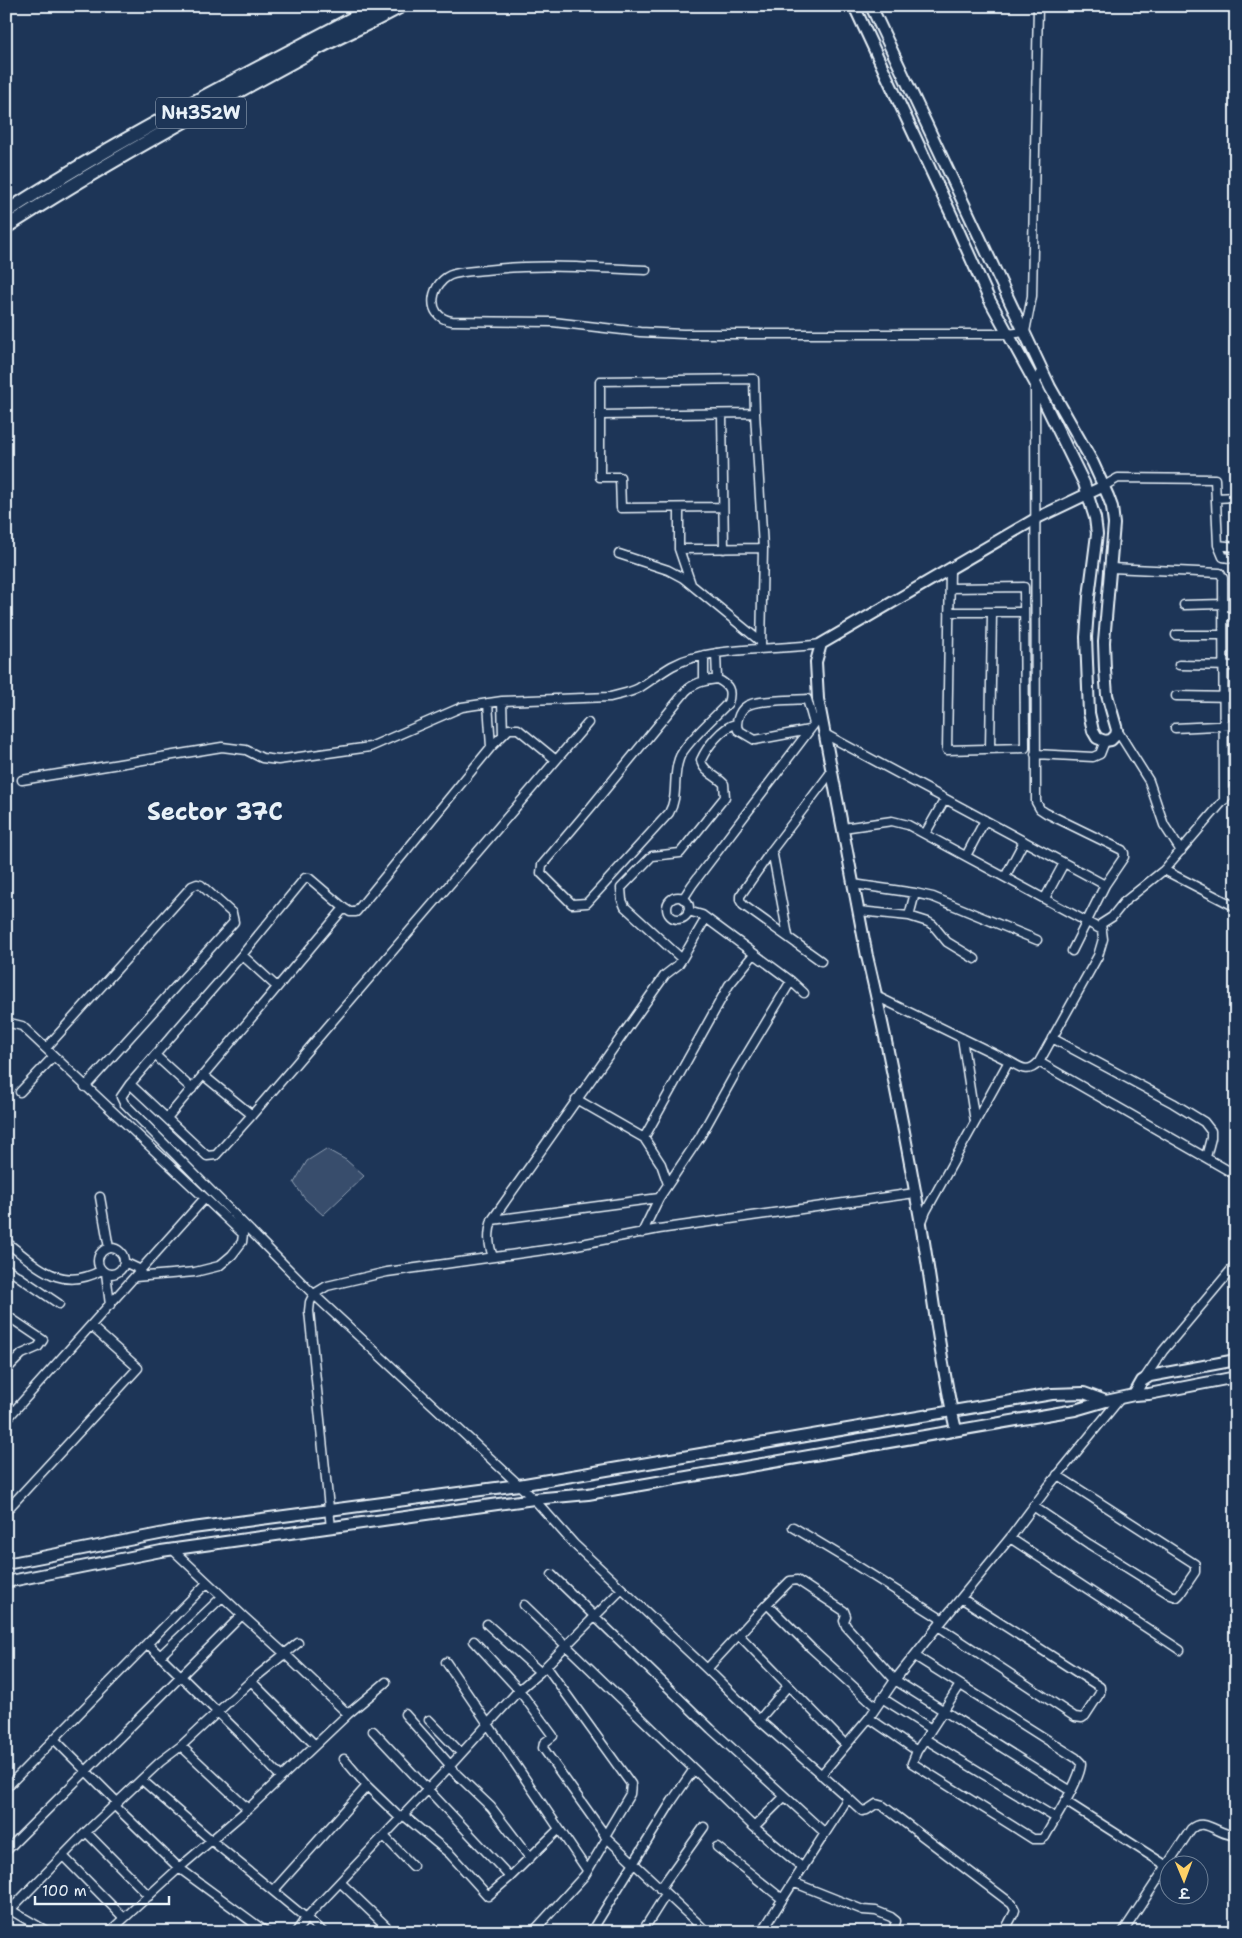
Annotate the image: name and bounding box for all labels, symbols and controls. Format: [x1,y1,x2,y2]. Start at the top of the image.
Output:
road number: NH352W [156,98,246,128]
district label: Sector 37C [147,796,283,828]
north arrow [1160,1856,1210,1906]
scale bar [35,1873,169,1905]
text: 100 m [42,1881,87,1901]
text: उ [1178,1884,1191,1902]

